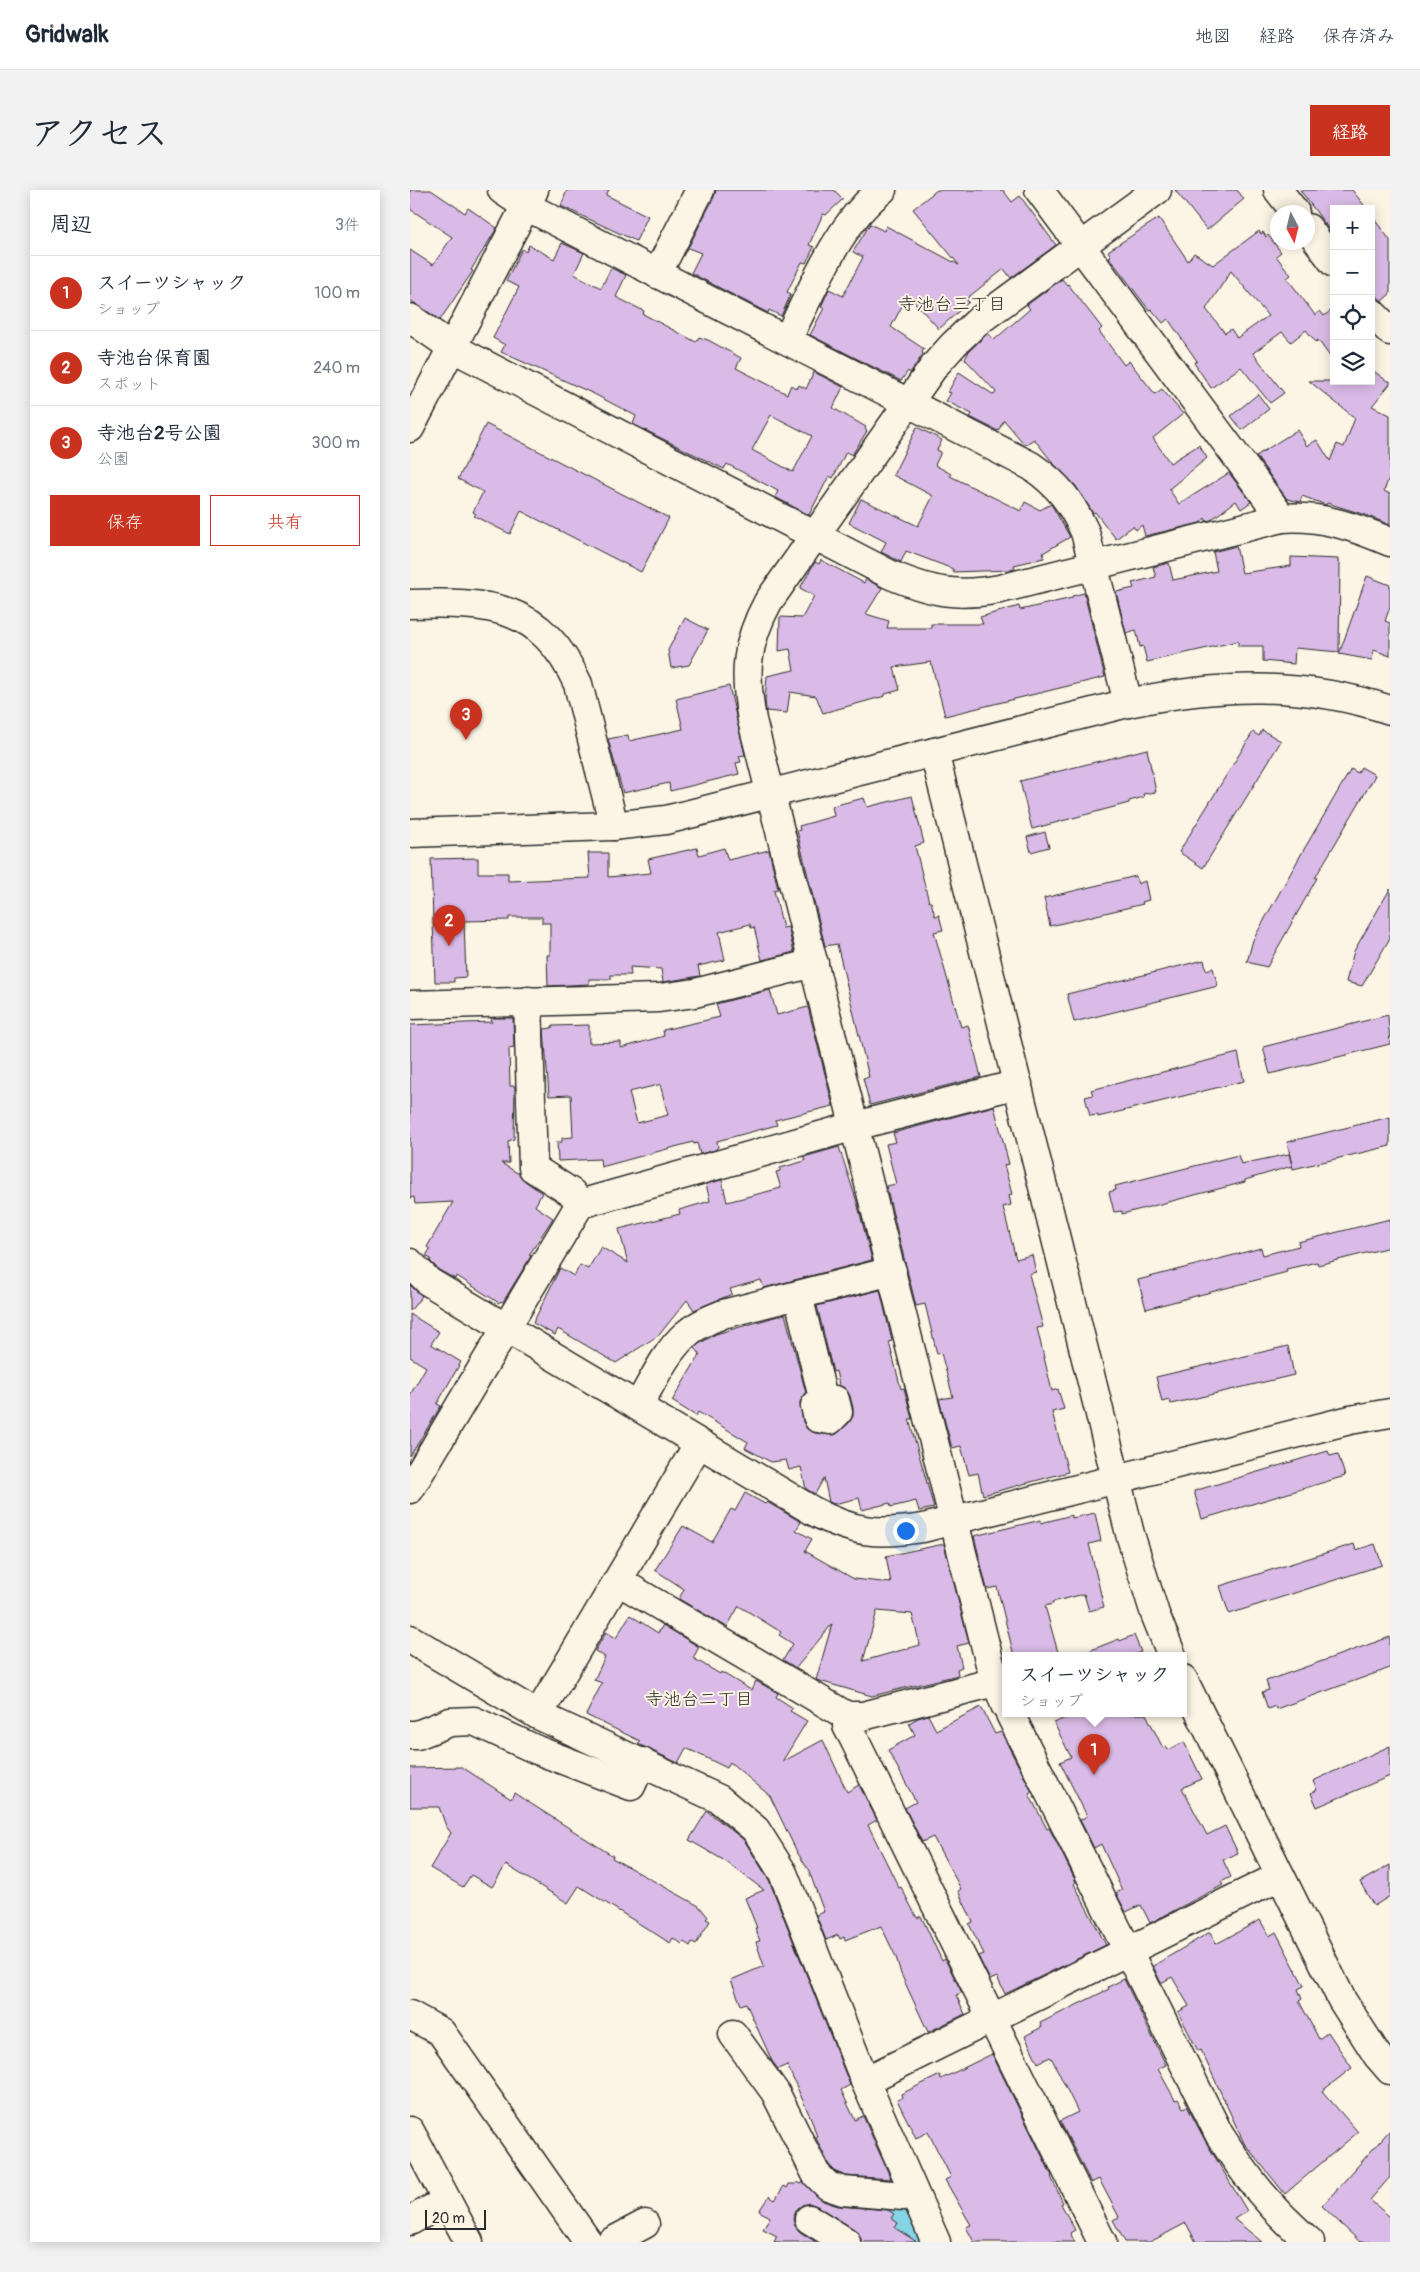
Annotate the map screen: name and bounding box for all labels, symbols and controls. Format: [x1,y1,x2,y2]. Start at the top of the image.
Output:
text: Gridwalk [25,20,109,49]
text: 地図 [1195,25,1231,48]
text: 経路 [1259,25,1295,48]
text: 保存済み [1323,25,1395,48]
button: 経路 [1310,105,1390,156]
text: アクセス [30,112,168,156]
north arrow [1270,205,1315,250]
map controls [1330,205,1375,385]
button: + [1330,205,1375,250]
text: 周辺 [50,211,92,238]
text: 3件 [335,215,360,235]
button: − [1330,250,1375,295]
text: スイーツシャック [97,271,246,295]
text: 1 [63,283,69,303]
text: 100 m [314,283,360,303]
district label: 寺池台三丁目 [898,293,1006,316]
button: locate [1330,295,1375,340]
text: ショップ [97,299,160,319]
button: layers [1330,340,1375,385]
text: 寺池台保育園 [97,346,211,370]
text: 2 [62,358,70,378]
text: 240 m [313,358,360,378]
text: スポット [97,374,161,394]
text: 寺池台2号公園 [97,421,222,445]
text: 3 [62,433,70,453]
text: 300 m [312,433,360,453]
text: 公園 [97,449,129,469]
button: 保存 [50,495,200,546]
button: 共有 [210,495,360,546]
pin: 3 [450,699,482,740]
pin: 2 [433,905,465,946]
your location [893,1518,919,1544]
popup [1002,1652,1187,1717]
text: スイーツシャック [1020,1663,1169,1687]
district label: 寺池台二丁目 [645,1688,753,1711]
text: ショップ [1020,1691,1083,1711]
pin: 1 [1078,1734,1110,1775]
scale bar [425,2207,486,2230]
text: 20 m [432,2210,465,2227]

